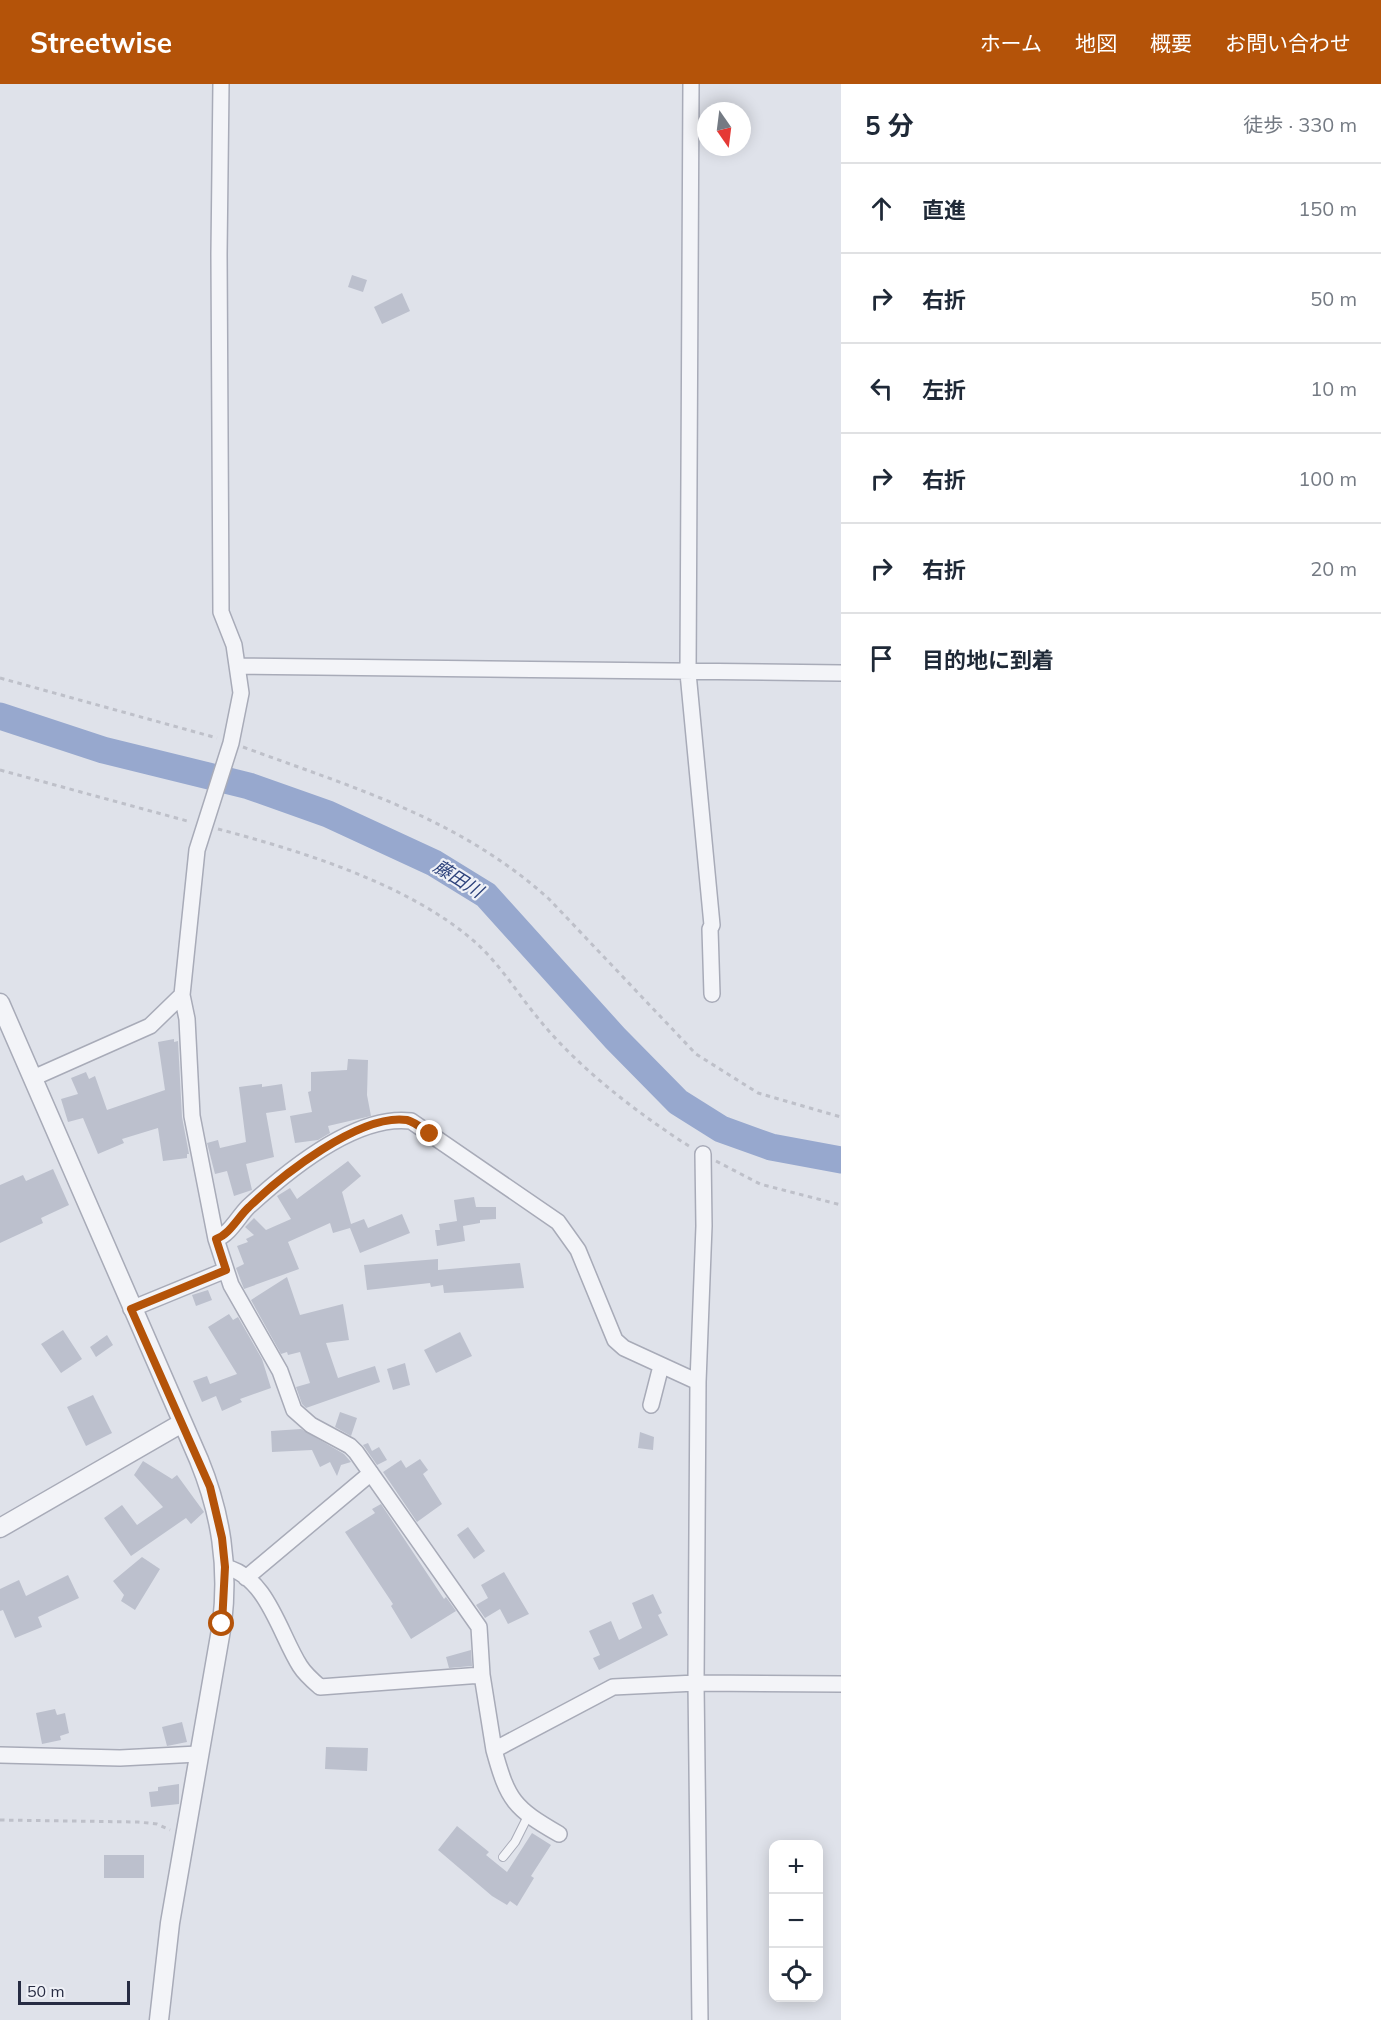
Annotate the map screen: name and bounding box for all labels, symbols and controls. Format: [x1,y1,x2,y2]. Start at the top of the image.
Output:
text: Streetwise [30,25,172,60]
text: ホーム [980,30,1042,56]
text: 地図 [1075,30,1117,56]
text: 概要 [1150,30,1192,56]
text: お問い合わせ [1225,30,1351,56]
north arrow [697,102,751,156]
text: 5 分 [865,109,914,142]
text: 徒歩 · 330 m [1243,112,1357,137]
icon: ahead [865,192,898,225]
text: 直進 [922,196,966,224]
text: 150 m [1298,196,1357,221]
icon: right [865,282,898,315]
text: 右折 [922,286,966,314]
text: 50 m [1310,286,1357,311]
icon: left [865,372,898,405]
text: 左折 [922,376,966,404]
text: 10 m [1310,376,1357,401]
icon: right [865,462,898,495]
text: 右折 [922,466,966,494]
text: 100 m [1298,466,1357,491]
icon: right [865,552,898,585]
text: 右折 [922,556,966,584]
text: 20 m [1310,556,1357,581]
icon: arrive [865,642,898,675]
text: 目的地に到着 [922,646,1054,674]
water label: 藤田川 [429,855,489,904]
route end [416,1120,442,1146]
route start [208,1610,234,1636]
map controls [769,1840,823,2002]
button: + [769,1840,823,1894]
button: − [769,1894,823,1948]
button: locate [769,1948,823,2002]
scale bar [18,1978,130,2006]
text: 50 m [27,1981,64,2001]

